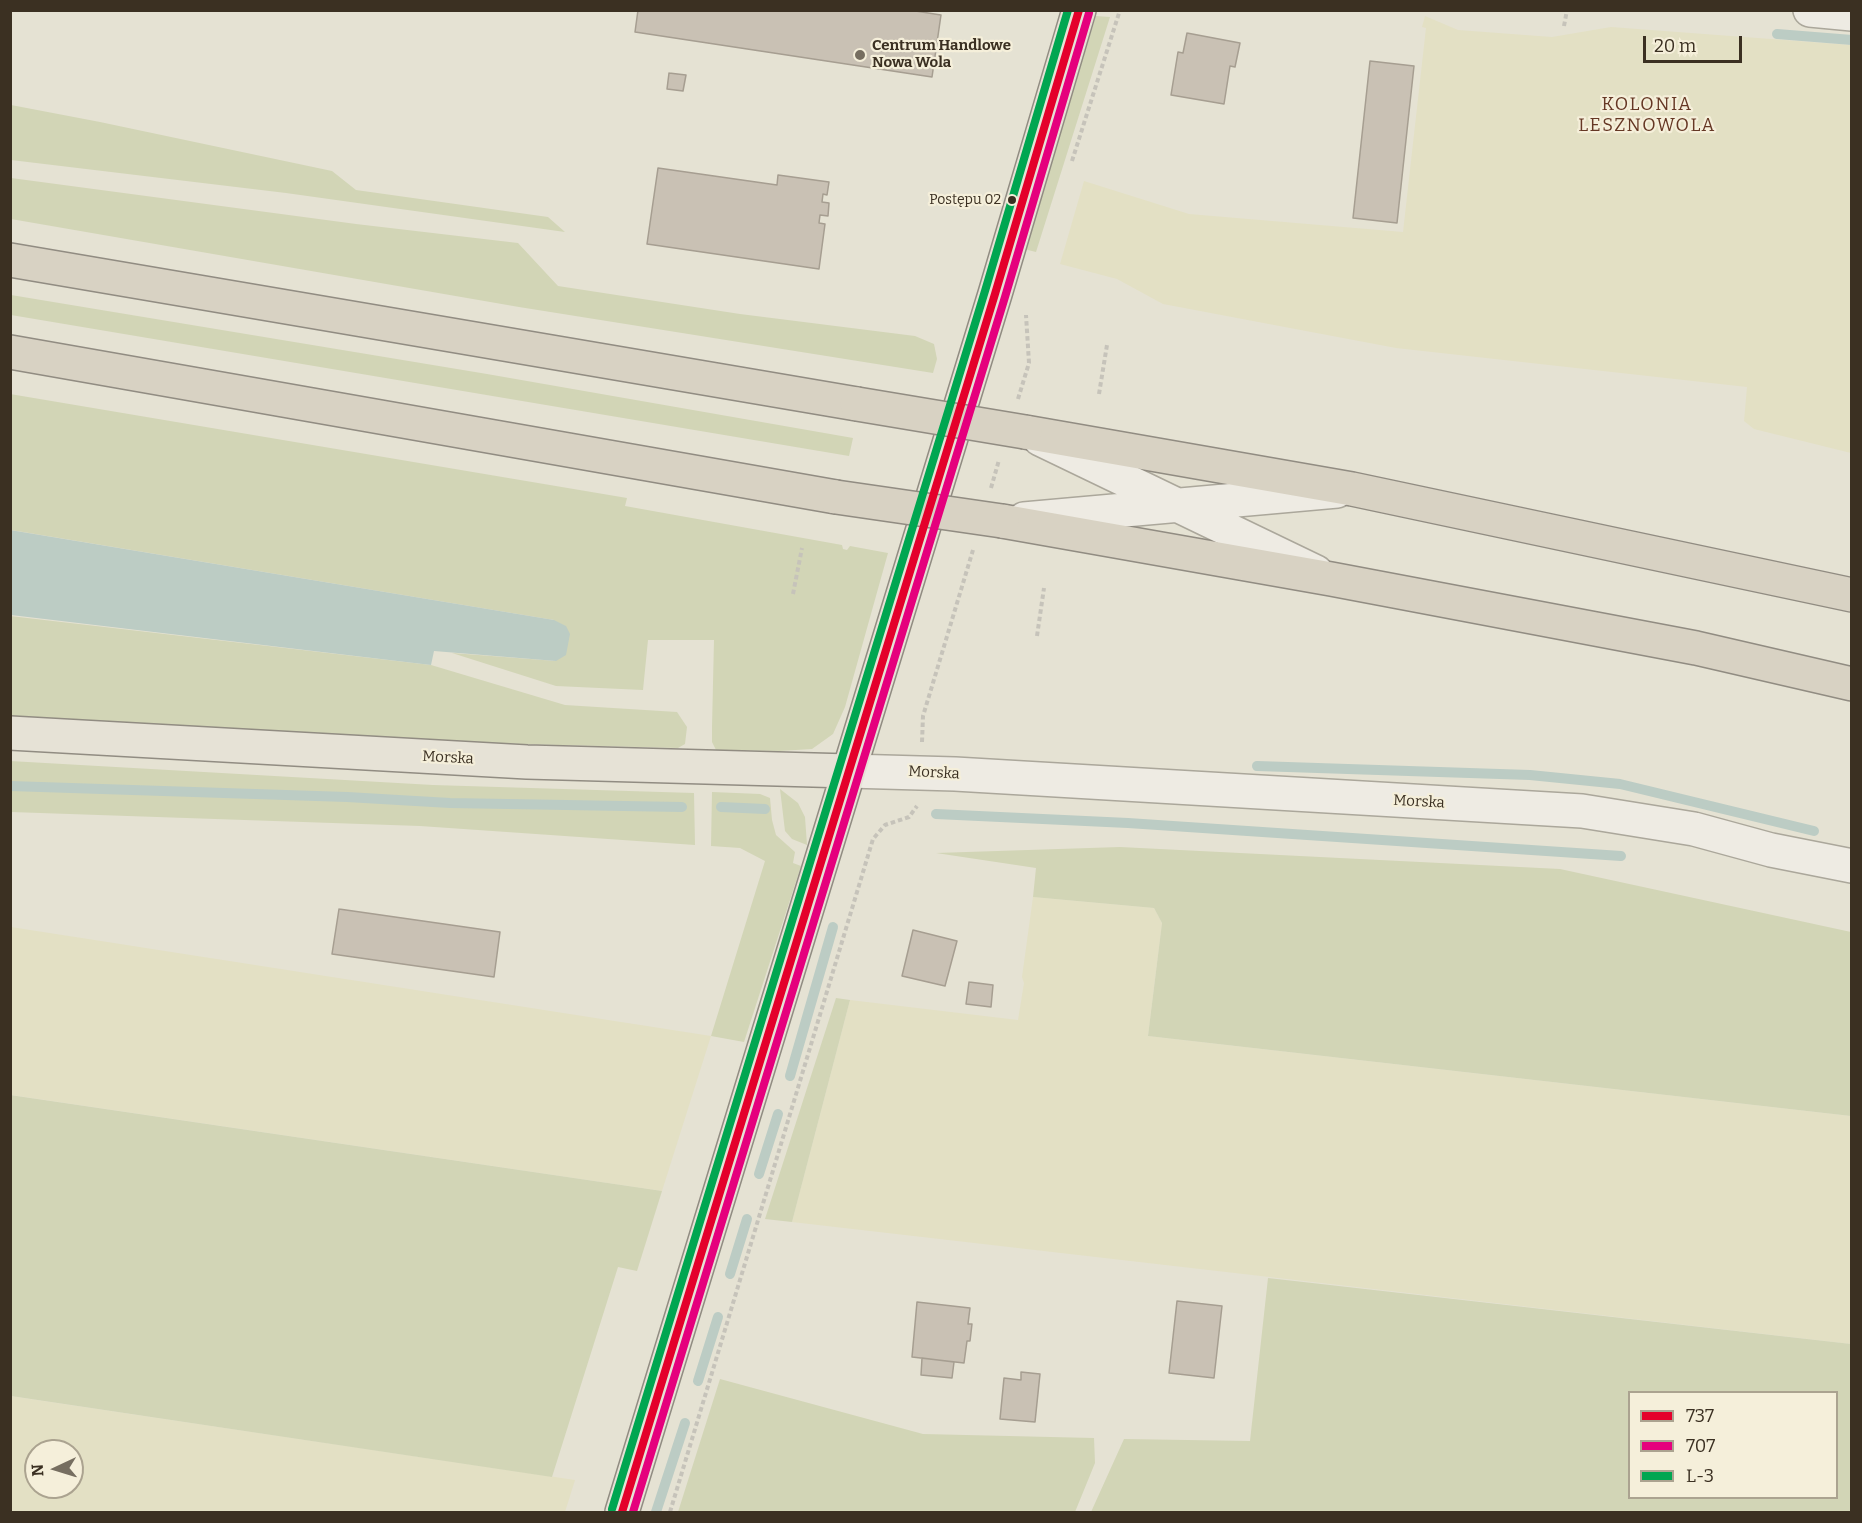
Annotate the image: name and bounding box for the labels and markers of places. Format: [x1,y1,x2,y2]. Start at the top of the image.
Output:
place label: Centrum Handlowe Nowa Wola [872,37,1011,72]
marker: Centrum Handlowe Nowa Wola [853,48,867,62]
place label: Postępu 02 [929,192,1001,208]
marker: Postępu 02 [1006,194,1018,206]

